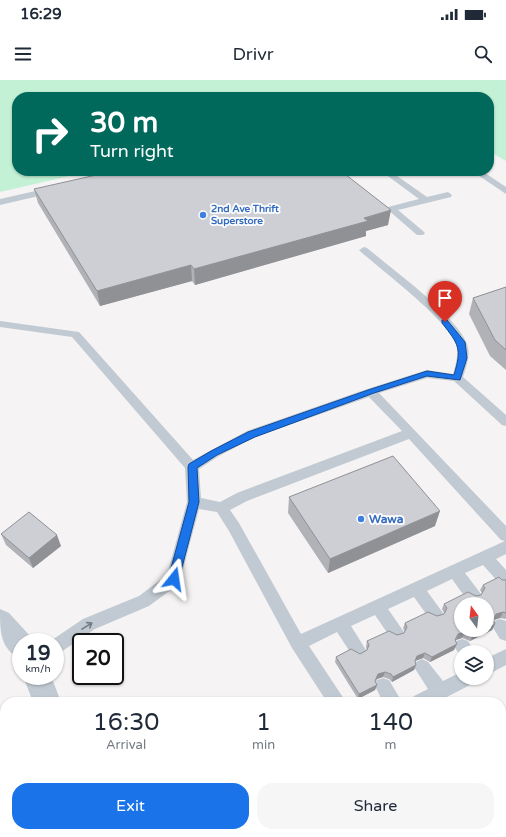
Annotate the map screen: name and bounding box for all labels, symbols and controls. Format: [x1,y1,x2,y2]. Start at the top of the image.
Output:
text: 16:29 [20,5,62,23]
icon: menu [12,43,34,65]
text: Drivr [232,43,274,65]
icon: search [472,43,494,65]
text: 30 m [90,106,158,140]
icon: right [24,108,76,160]
text: Turn right [90,140,174,162]
place label: 2nd Ave Thrift Superstore [211,203,279,227]
marker: 2nd Ave Thrift Superstore [198,210,208,220]
pin [428,281,462,322]
icon: arrive [434,287,456,309]
place label: Wawa [369,512,404,526]
marker: Wawa [356,514,366,524]
position arrow [153,558,195,600]
north arrow [454,597,494,637]
map controls [454,597,494,685]
one-way arrow [81,621,93,629]
speed limit sign: 20 [72,633,124,685]
text: 19 [25,642,51,666]
button: layers [454,645,494,685]
text: km/h [25,663,51,675]
text: 16:30 [93,708,159,737]
text: 1 [256,708,271,737]
text: 140 [368,708,413,737]
text: Arrival [106,737,146,753]
text: min [252,737,275,753]
text: m [385,737,397,753]
button: Exit [12,783,249,829]
button: Share [257,783,494,829]

